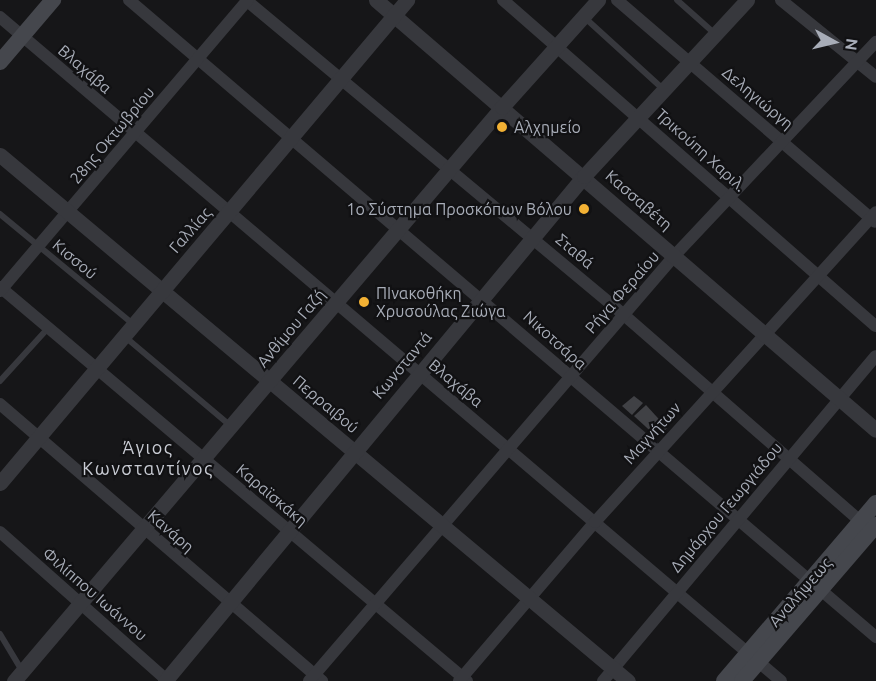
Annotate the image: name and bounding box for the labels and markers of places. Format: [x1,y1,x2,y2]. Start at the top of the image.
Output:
place label: Αλχημείο [514,117,581,137]
marker: Αλχημείο [495,120,509,134]
place label: 1ο Σύστημα Προσκόπων Βόλου [346,199,572,219]
marker: 1ο Σύστημα Προσκόπων Βόλου [577,202,591,216]
place label: ΠΙνακοθήκη Χρυσούλας Ζιώγα [376,283,505,321]
marker: ΠΙνακοθήκη Χρυσούλας Ζιώγα [357,295,371,309]

